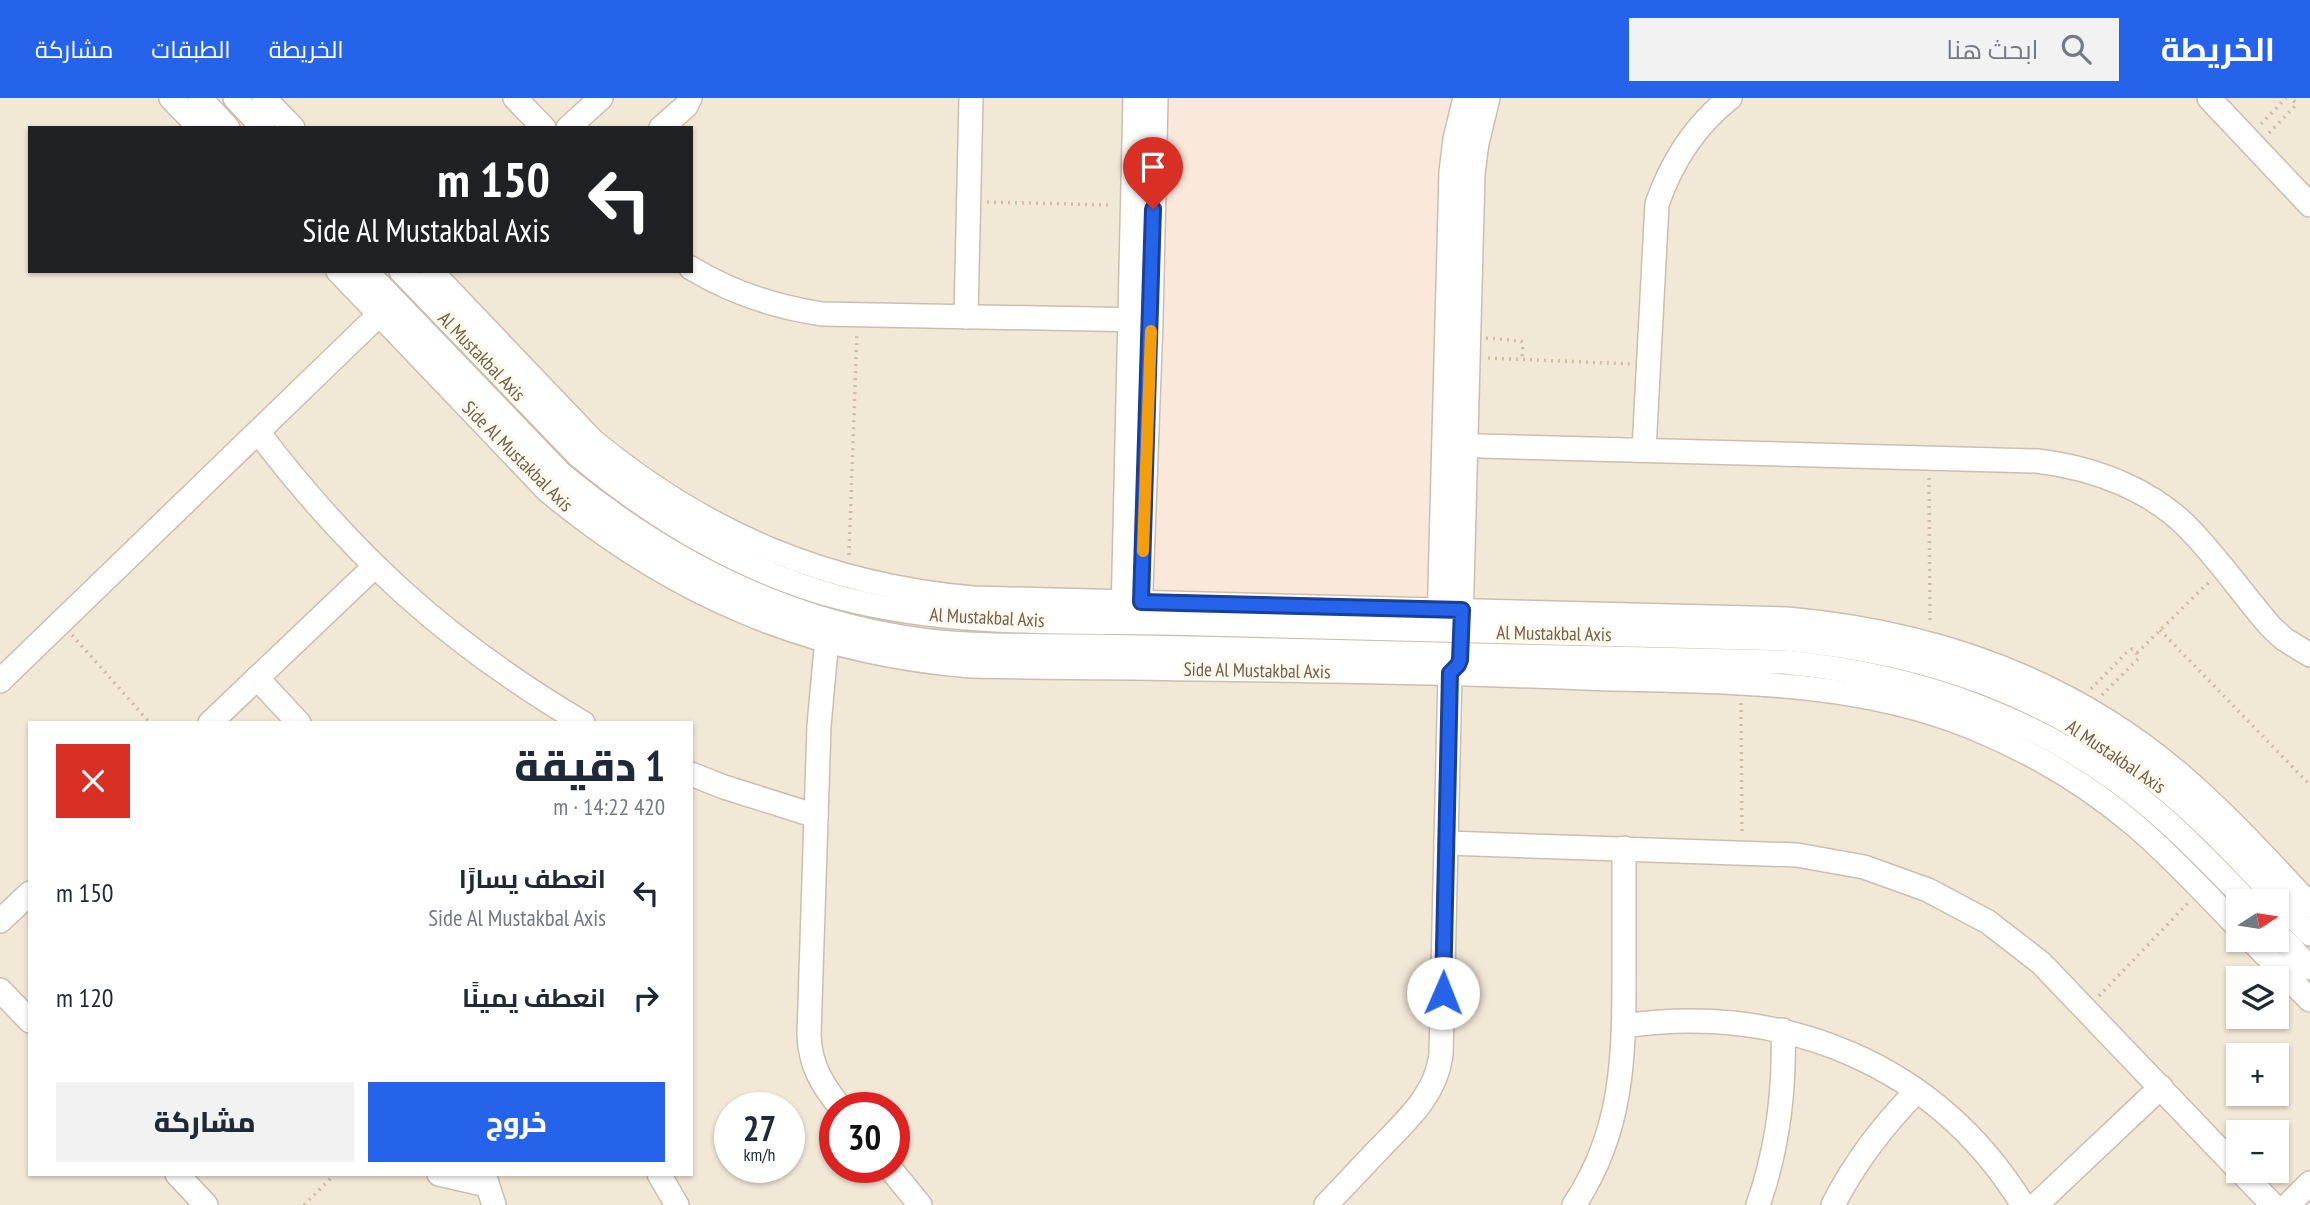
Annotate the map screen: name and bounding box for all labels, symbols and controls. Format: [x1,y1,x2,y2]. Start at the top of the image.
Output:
search box [1629,18,2119,81]
text: الخريطة [2161,27,2275,70]
icon: search [2057,30,2095,68]
text: ابحث هنا [1946,33,2039,66]
text: مشاركة [35,34,113,65]
text: الطبقات [151,34,231,65]
text: الخريطة [269,34,344,65]
pin [1123,137,1183,209]
text: 150 m [437,147,550,211]
icon: arrive [1134,148,1172,186]
icon: left [574,154,665,245]
text: Side Al Mustakbal Axis [303,209,550,251]
street label: Al Mustakbal Axis [433,306,531,406]
street label: Side Al Mustakbal Axis [458,396,578,516]
street label: Al Mustakbal Axis [929,602,1045,632]
street label: Al Mustakbal Axis [1496,620,1612,646]
street label: Side Al Mustakbal Axis [1183,657,1331,683]
street label: Al Mustakbal Axis [2062,714,2170,798]
text: 1 دقيقة [514,738,665,793]
button: close [56,744,130,818]
text: 420 m · 14:22 [553,792,665,821]
text: انعطف يسارًا [459,862,606,895]
icon: left [627,874,665,912]
text: 150 m [56,876,114,909]
north arrow [2226,889,2289,952]
map controls [2226,889,2289,1183]
text: Side Al Mustakbal Axis [428,903,606,932]
position arrow [1406,956,1480,1030]
button: layers [2226,966,2289,1029]
icon: right [627,979,665,1017]
text: 120 m [56,981,114,1014]
text: انعطف يمينًا [462,981,606,1014]
button: + [2226,1043,2289,1106]
button: مشاركة [56,1082,354,1162]
button: خروج [368,1082,665,1162]
speed limit sign: 30 [819,1092,910,1183]
text: 27 [743,1105,776,1151]
button: − [2226,1120,2289,1183]
text: km/h [744,1143,775,1166]

